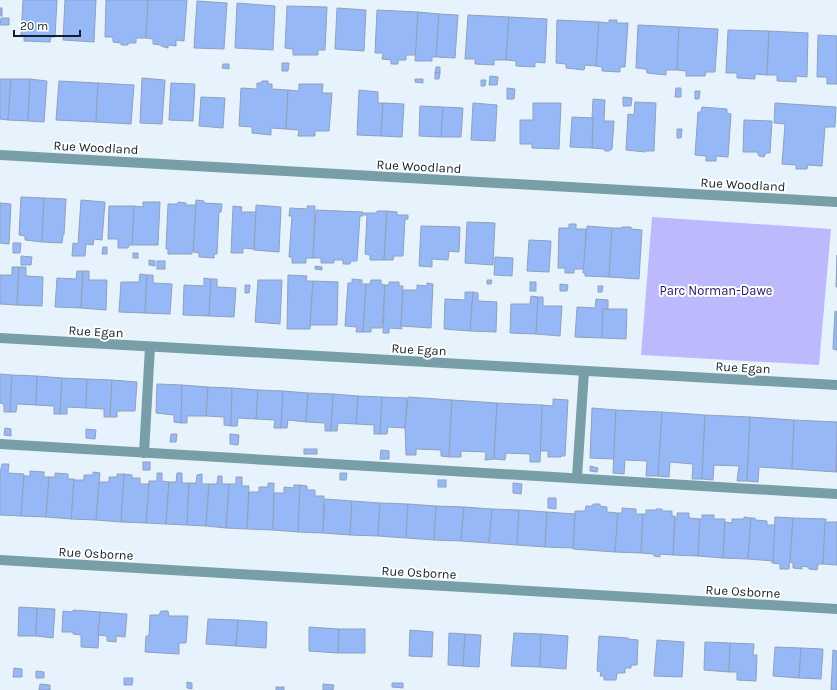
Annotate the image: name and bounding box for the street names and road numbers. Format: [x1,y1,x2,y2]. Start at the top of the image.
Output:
street label: Rue Woodland [53,138,139,157]
street label: Rue Woodland [376,157,462,176]
street label: Rue Woodland [700,175,786,194]
street label: Rue Egan [68,323,124,340]
street label: Rue Egan [391,341,447,358]
street label: Rue Egan [715,359,771,376]
street label: Rue Osborne [58,544,134,563]
street label: Rue Osborne [381,563,457,582]
street label: Rue Osborne [705,582,781,601]

